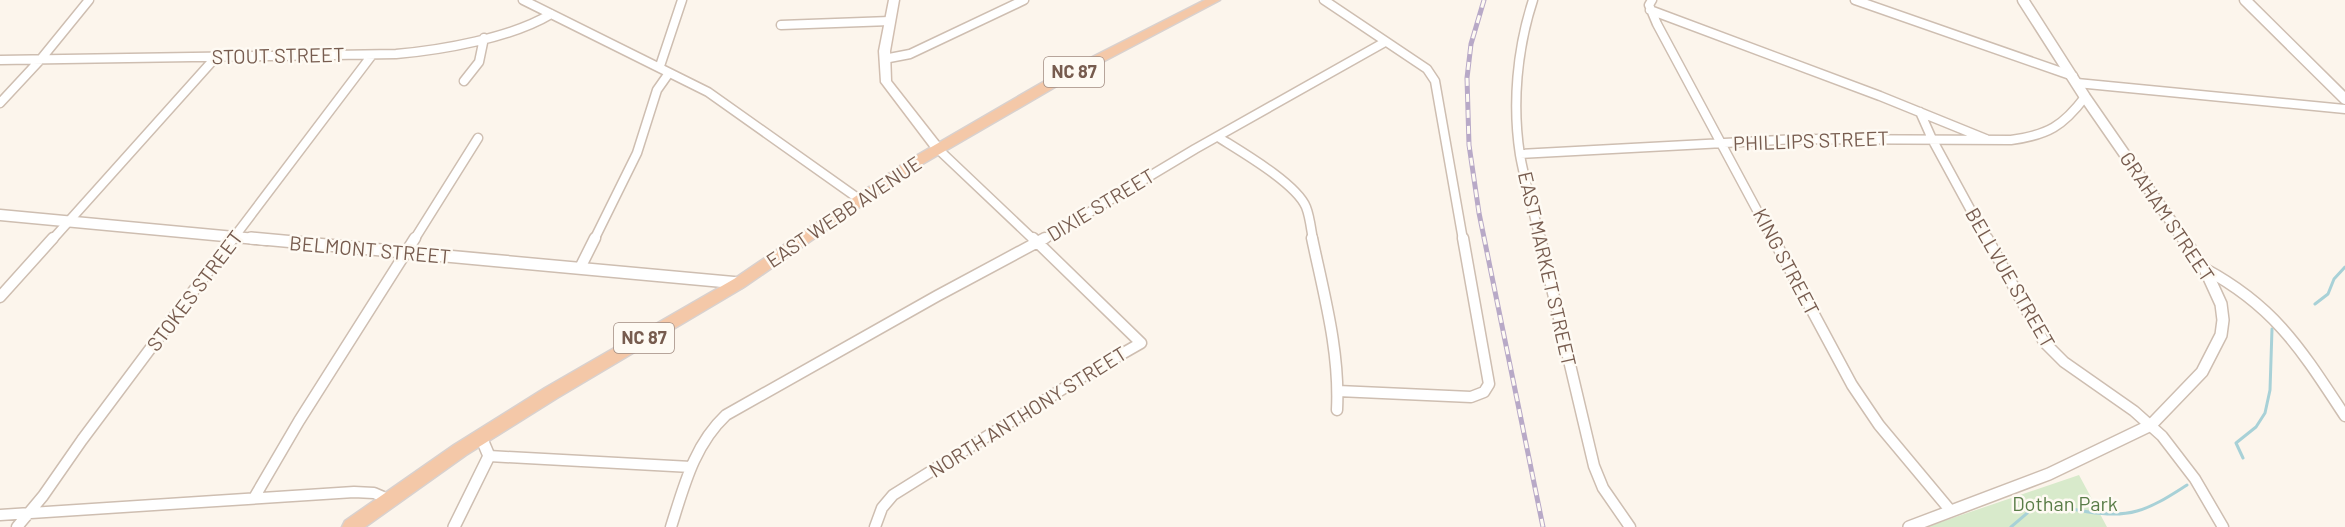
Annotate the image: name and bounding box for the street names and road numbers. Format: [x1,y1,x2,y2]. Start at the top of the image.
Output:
street label: STOUT STREET [211,42,345,68]
road number: NC 87 [1044,57,1104,87]
street label: PHILLIPS STREET [1733,125,1889,155]
street label: GRAHAM STREET [2116,147,2220,286]
street label: EAST WEBB AVENUE [761,150,926,272]
street label: DIXIE STREET [1042,163,1159,246]
street label: EAST MARKET STREET [1514,169,1582,368]
street label: BELLVUE STREET [1961,203,2061,352]
street label: KING STREET [1749,204,1825,319]
street label: STOKES STREET [141,225,247,355]
street label: BELMONT STREET [288,230,452,268]
road number: NC 87 [614,323,674,353]
street label: NORTH ANTHONY STREET [924,340,1131,482]

